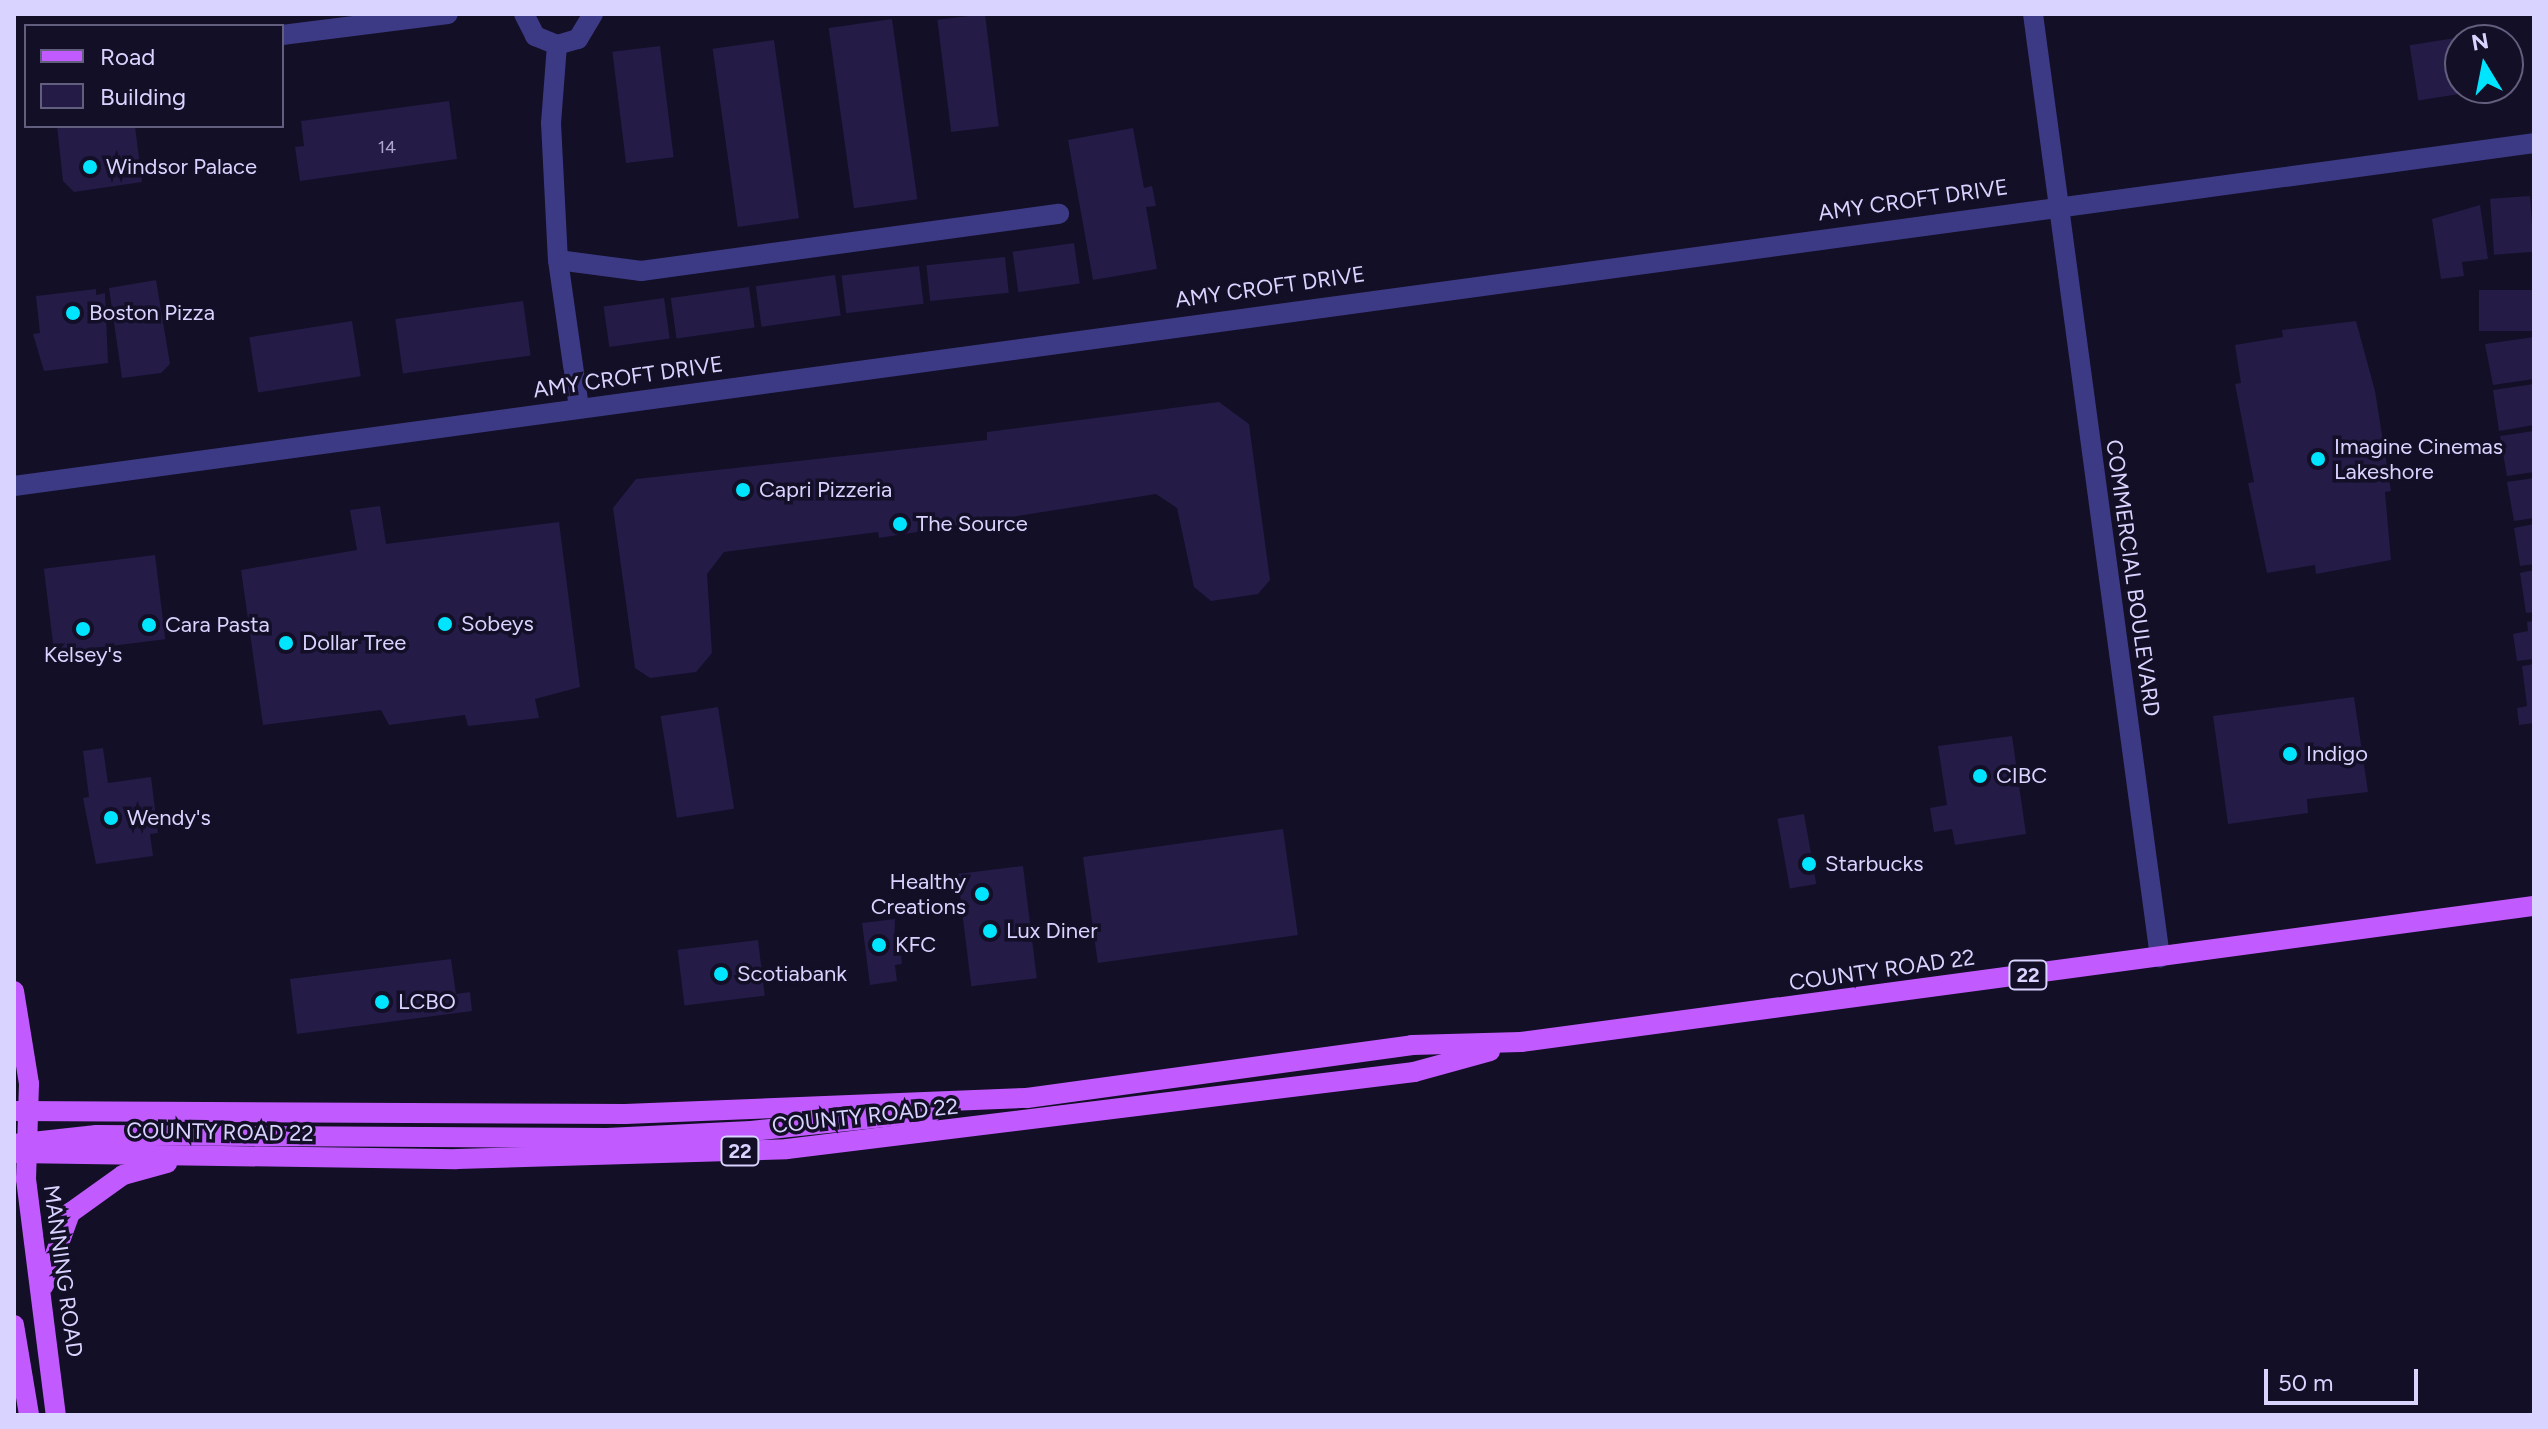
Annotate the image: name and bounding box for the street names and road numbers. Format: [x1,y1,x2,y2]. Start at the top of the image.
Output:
street label: AMY CROFT DRIVE [1816,174,2010,226]
street label: AMY CROFT DRIVE [1173,261,1367,313]
street label: AMY CROFT DRIVE [531,351,725,403]
street label: COMMERCIAL BOULEVARD [2101,438,2165,718]
street label: COUNTY ROAD 22 [1787,944,1977,996]
road number: 22 [2008,959,2048,991]
street label: COUNTY ROAD 22 [770,1093,960,1139]
street label: COUNTY ROAD 22 [126,1117,314,1147]
road number: 22 [720,1135,760,1167]
street label: MANNING ROAD [38,1183,88,1359]

